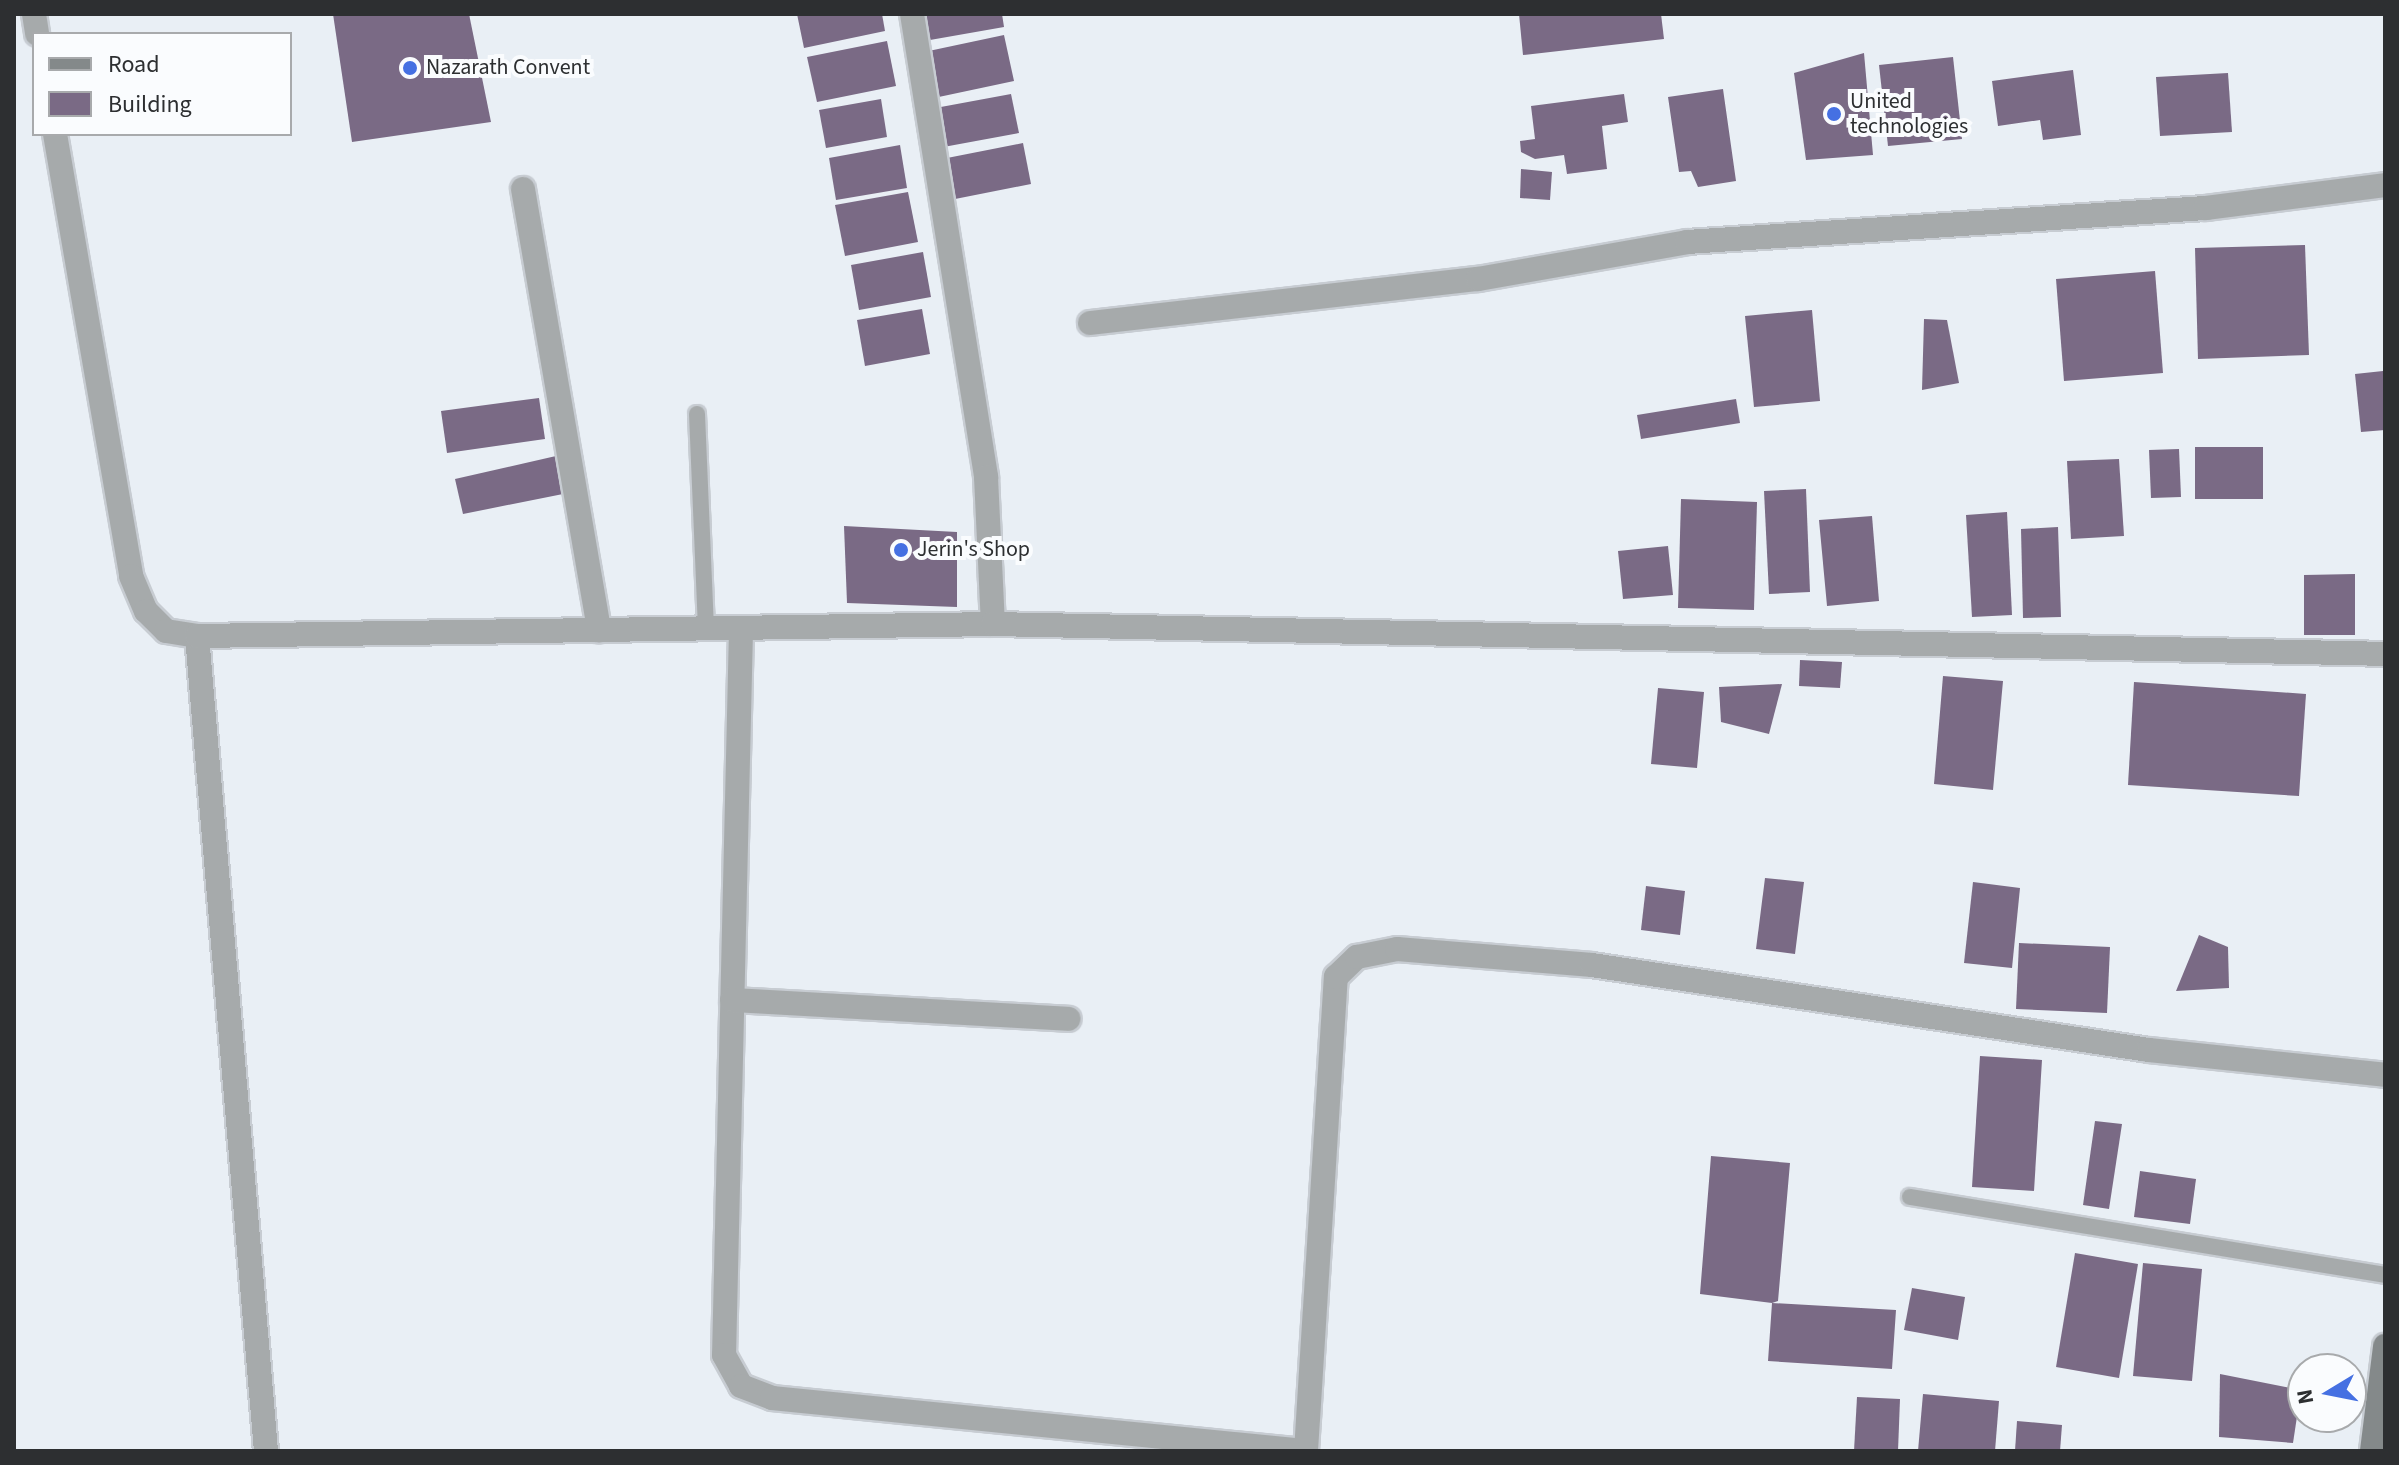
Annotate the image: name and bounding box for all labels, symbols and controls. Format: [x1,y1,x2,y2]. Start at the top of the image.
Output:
legend [32,32,292,136]
text: Road [108,47,160,82]
place label: Nazarath Convent [426,55,590,81]
marker: Nazarath Convent [401,59,419,77]
text: Building [108,87,192,122]
place label: United technologies [1850,88,1968,140]
marker: United technologies [1825,105,1843,123]
place label: Jerin's Shop [917,537,1030,563]
marker: Jerin's Shop [892,541,910,559]
north arrow [2287,1353,2367,1433]
text: N [2288,1387,2322,1407]

